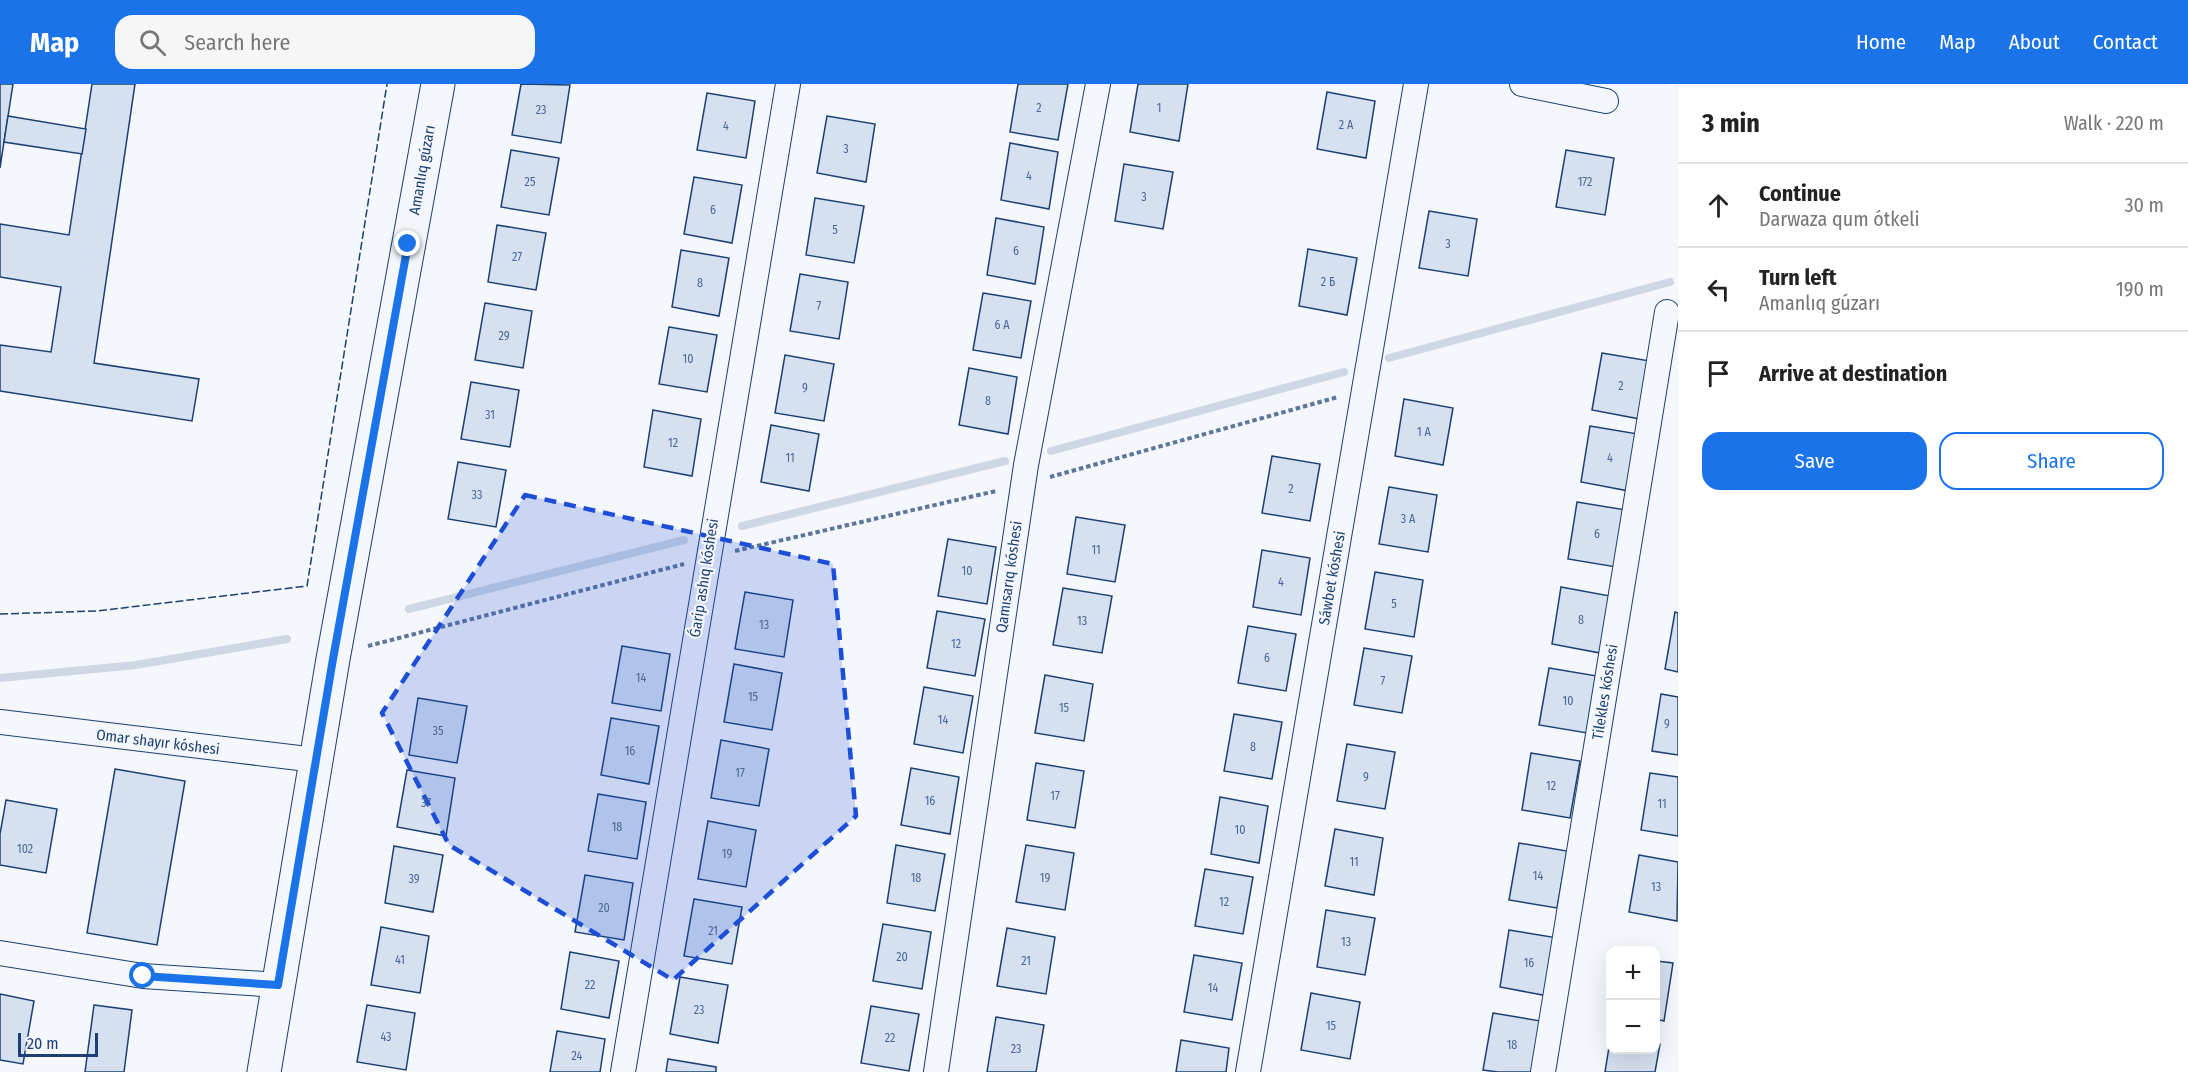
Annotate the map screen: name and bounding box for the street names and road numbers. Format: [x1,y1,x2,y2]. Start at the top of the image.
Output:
street label: Amanlıq gúzarı [405,124,439,216]
street label: Ǵarip ashıq kóshesi [686,517,722,639]
street label: Qamısarıq kóshesi [992,520,1026,634]
street label: Sáwbet kóshesi [1315,530,1349,626]
street label: Tilekles kóshesi [1589,643,1621,741]
street label: Omar shayır kóshesi [95,725,221,759]

